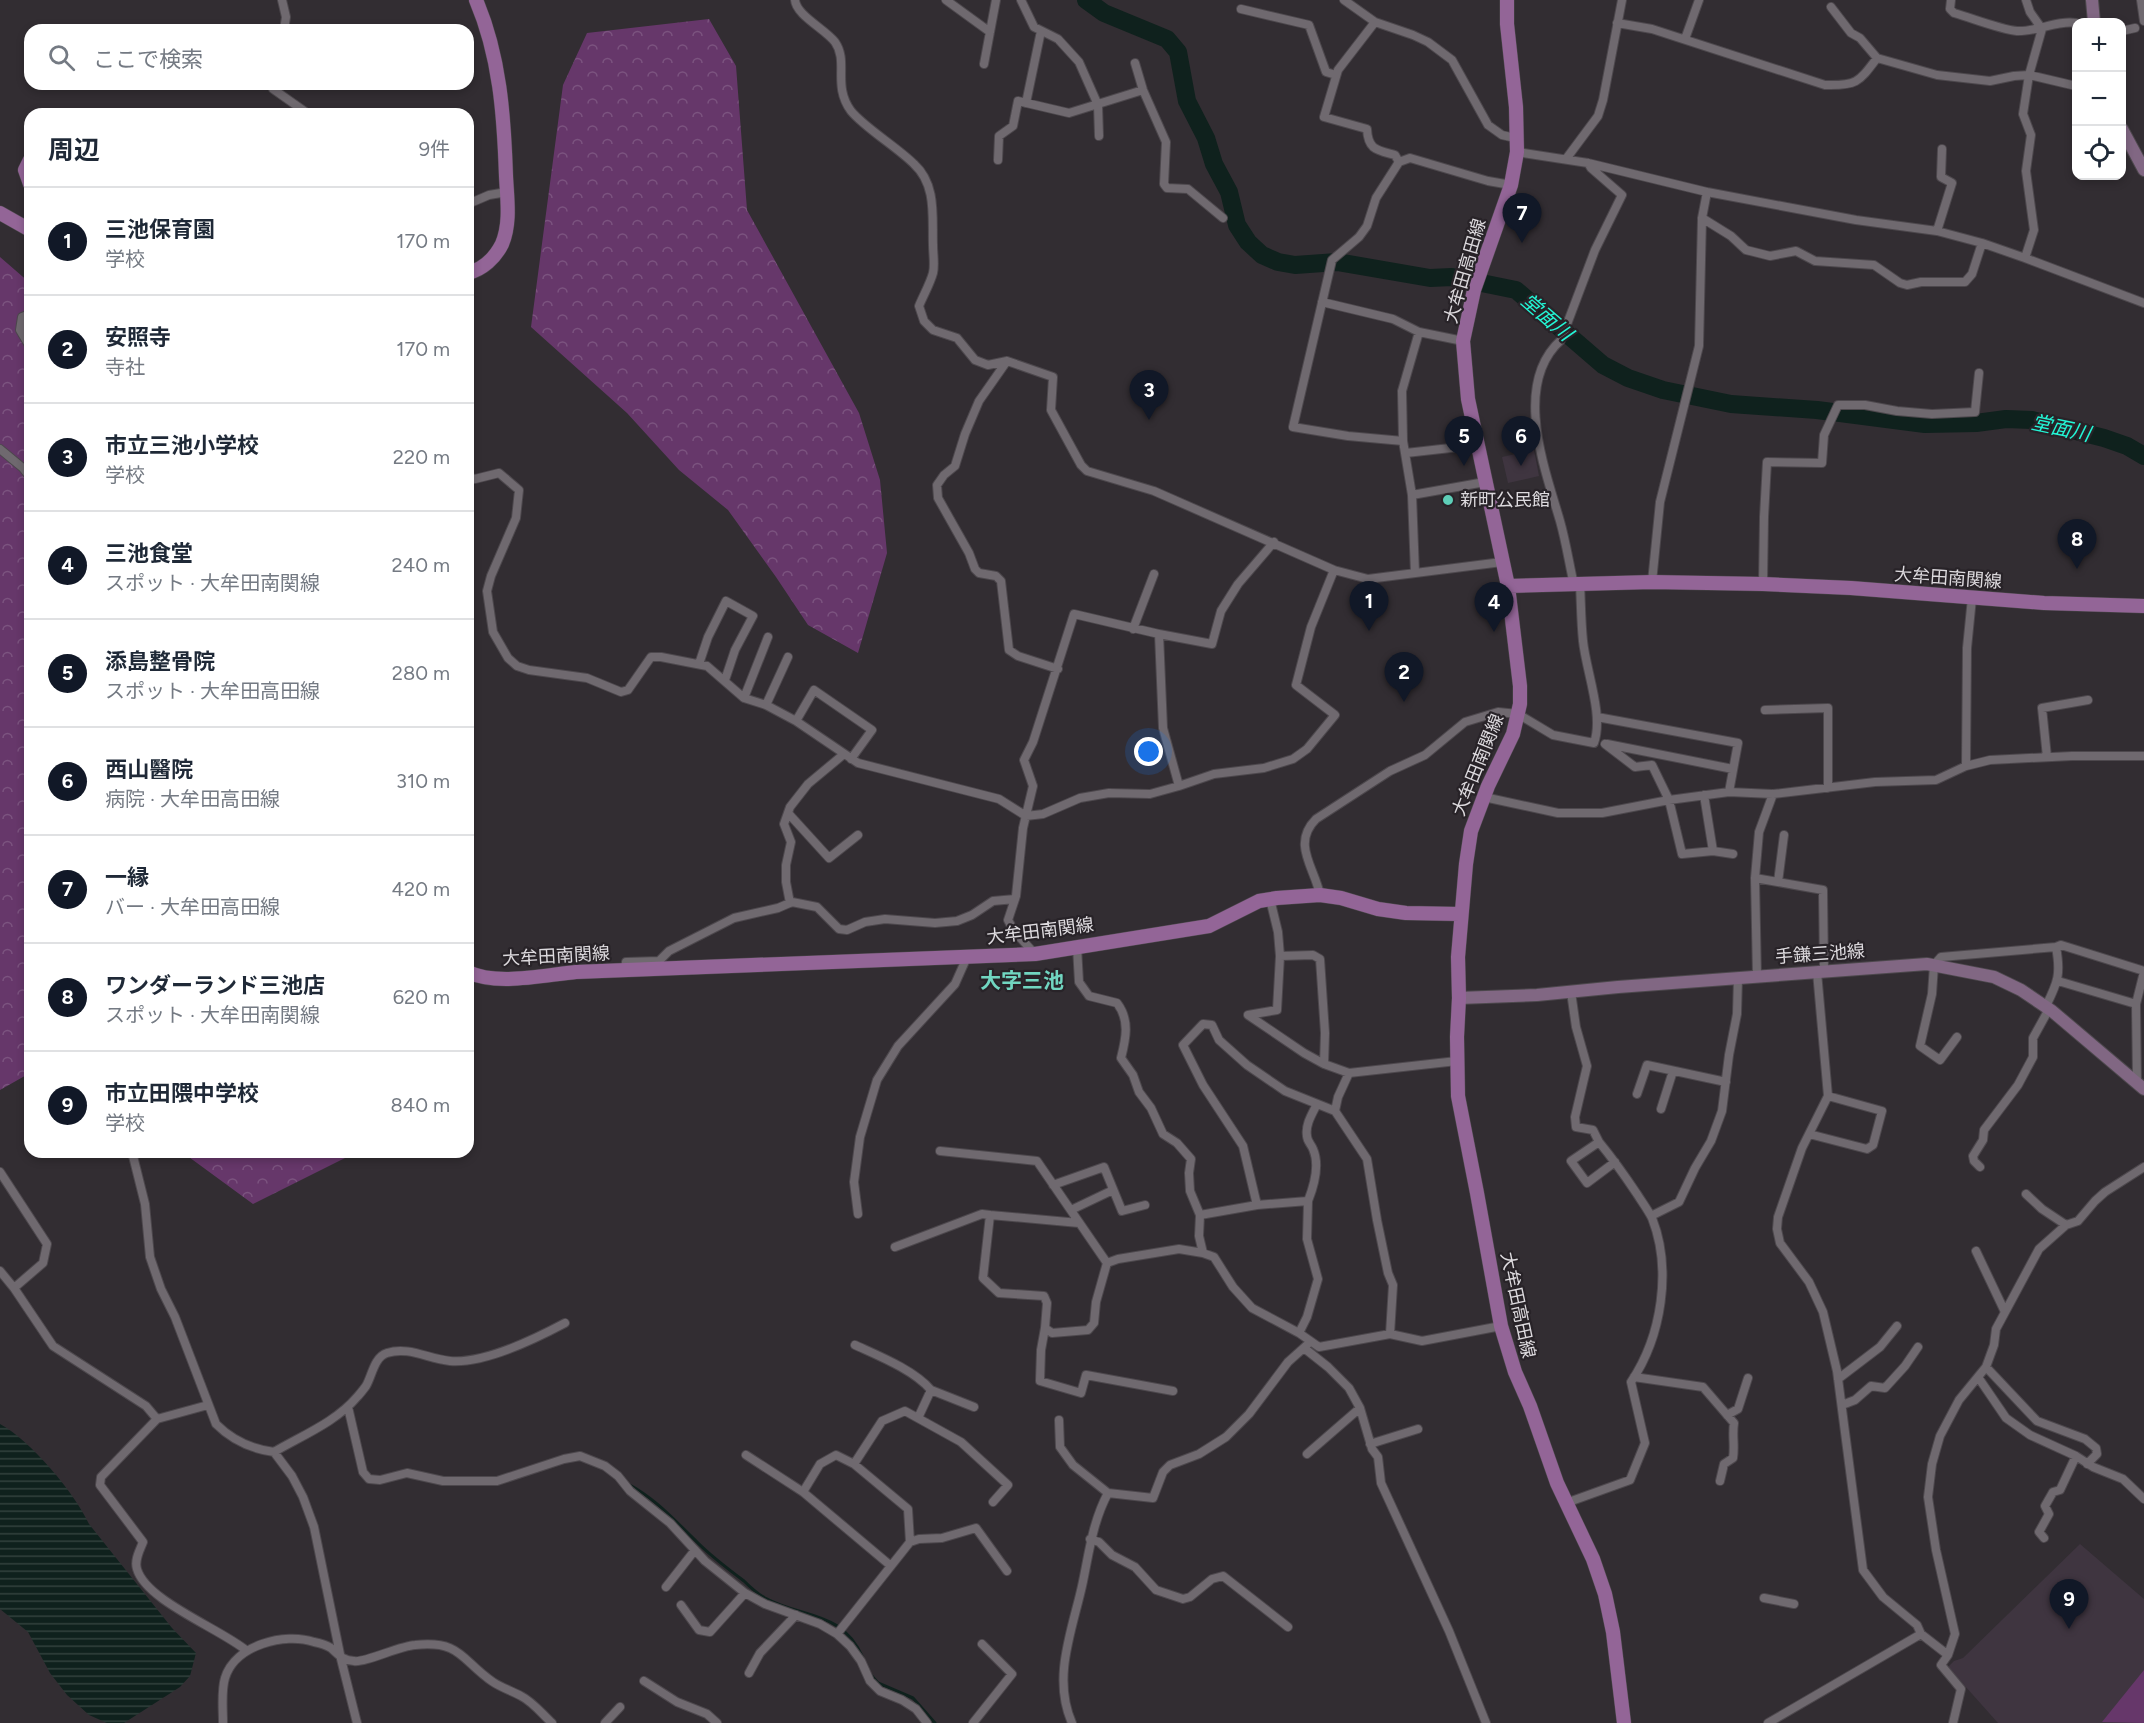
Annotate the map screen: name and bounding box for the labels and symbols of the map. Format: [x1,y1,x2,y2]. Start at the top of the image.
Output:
pin: 7 [1502,194,1541,243]
street label: 大牟田高田線 [1440,216,1490,326]
water label: 堂面川 [1516,288,1579,347]
pin: 3 [1130,370,1168,420]
water label: 堂面川 [2029,410,2095,446]
pin: 5 [1444,416,1484,466]
pin: 6 [1502,416,1540,466]
place label: 新町公民館 [1460,489,1550,511]
marker: 新町公民館 [1441,493,1455,507]
pin: 8 [2058,520,2096,569]
street label: 大牟田南関線 [1893,563,2003,593]
pin: 1 [1350,582,1388,631]
pin: 4 [1474,582,1514,632]
pin: 2 [1384,652,1424,702]
street label: 大牟田南関線 [1448,711,1508,819]
your location [1134,737,1163,766]
street label: 大牟田南関線 [985,914,1095,948]
street label: 手鎌三池線 [1774,940,1866,968]
street label: 大牟田南関線 [501,942,611,970]
district label: 大字三池 [980,968,1064,993]
street label: 大牟田高田線 [1496,1250,1540,1360]
pin: 9 [2050,1580,2088,1629]

